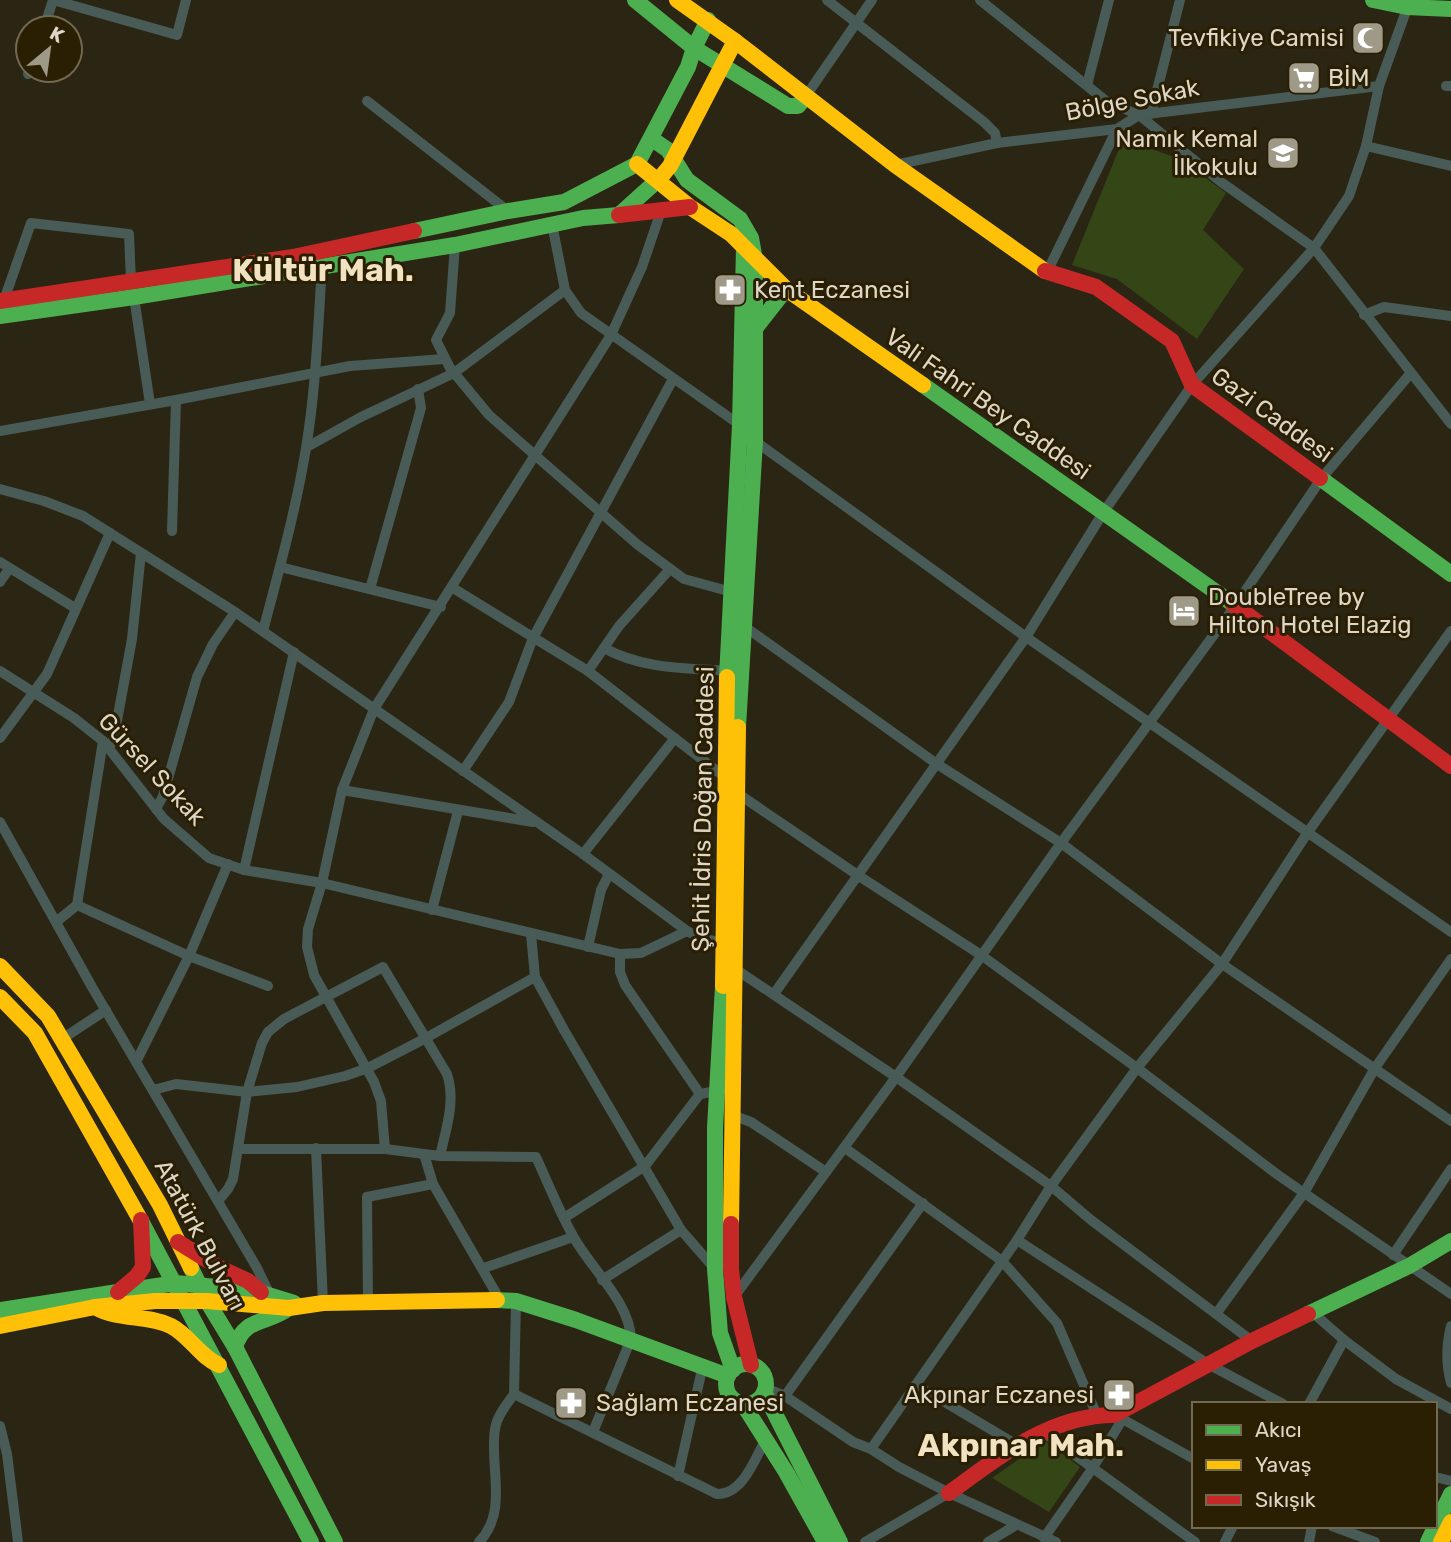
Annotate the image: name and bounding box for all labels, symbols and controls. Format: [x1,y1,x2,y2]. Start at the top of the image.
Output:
north arrow [14,14,84,84]
mosque icon: Tevfikiye Camisi [1349,19,1387,57]
text: K [46,21,68,48]
place label: Tevfikiye Camisi [1168,24,1344,52]
supermarket icon: BİM [1285,59,1323,97]
place label: BİM [1328,64,1370,92]
street label: Bölge Sokak [1063,73,1202,127]
place label: Namık Kemal İlkokulu [1115,125,1258,181]
school or university icon: Namık Kemal İlkokulu [1264,134,1302,172]
district label: Kültür Mah. [232,251,414,289]
pharmacy icon: Kent Eczanesi [711,271,749,309]
place label: Kent Eczanesi [754,276,910,304]
street label: Vali Fahri Bey Caddesi [880,323,1096,485]
street label: Gazi Caddesi [1206,362,1338,468]
place label: DoubleTree by Hilton Hotel Elazig [1208,583,1412,639]
hotel icon: DoubleTree by Hilton Hotel Elazig [1165,592,1203,630]
street label: Şehit İdris Doğan Caddesi [687,666,719,952]
street label: Gürsel Sokak [93,707,212,832]
street label: Atatürk Bulvarı [149,1155,251,1315]
pharmacy icon: Akpınar Eczanesi [1100,1376,1138,1414]
place label: Akpınar Eczanesi [904,1381,1094,1409]
pharmacy icon: Sağlam Eczanesi [552,1384,590,1422]
place label: Sağlam Eczanesi [596,1389,784,1417]
legend [1192,1402,1437,1528]
text: Akıcı [1255,1417,1302,1442]
district label: Akpınar Mah. [918,1426,1124,1464]
text: Yavaş [1255,1452,1311,1477]
text: Sıkışık [1255,1487,1316,1512]

